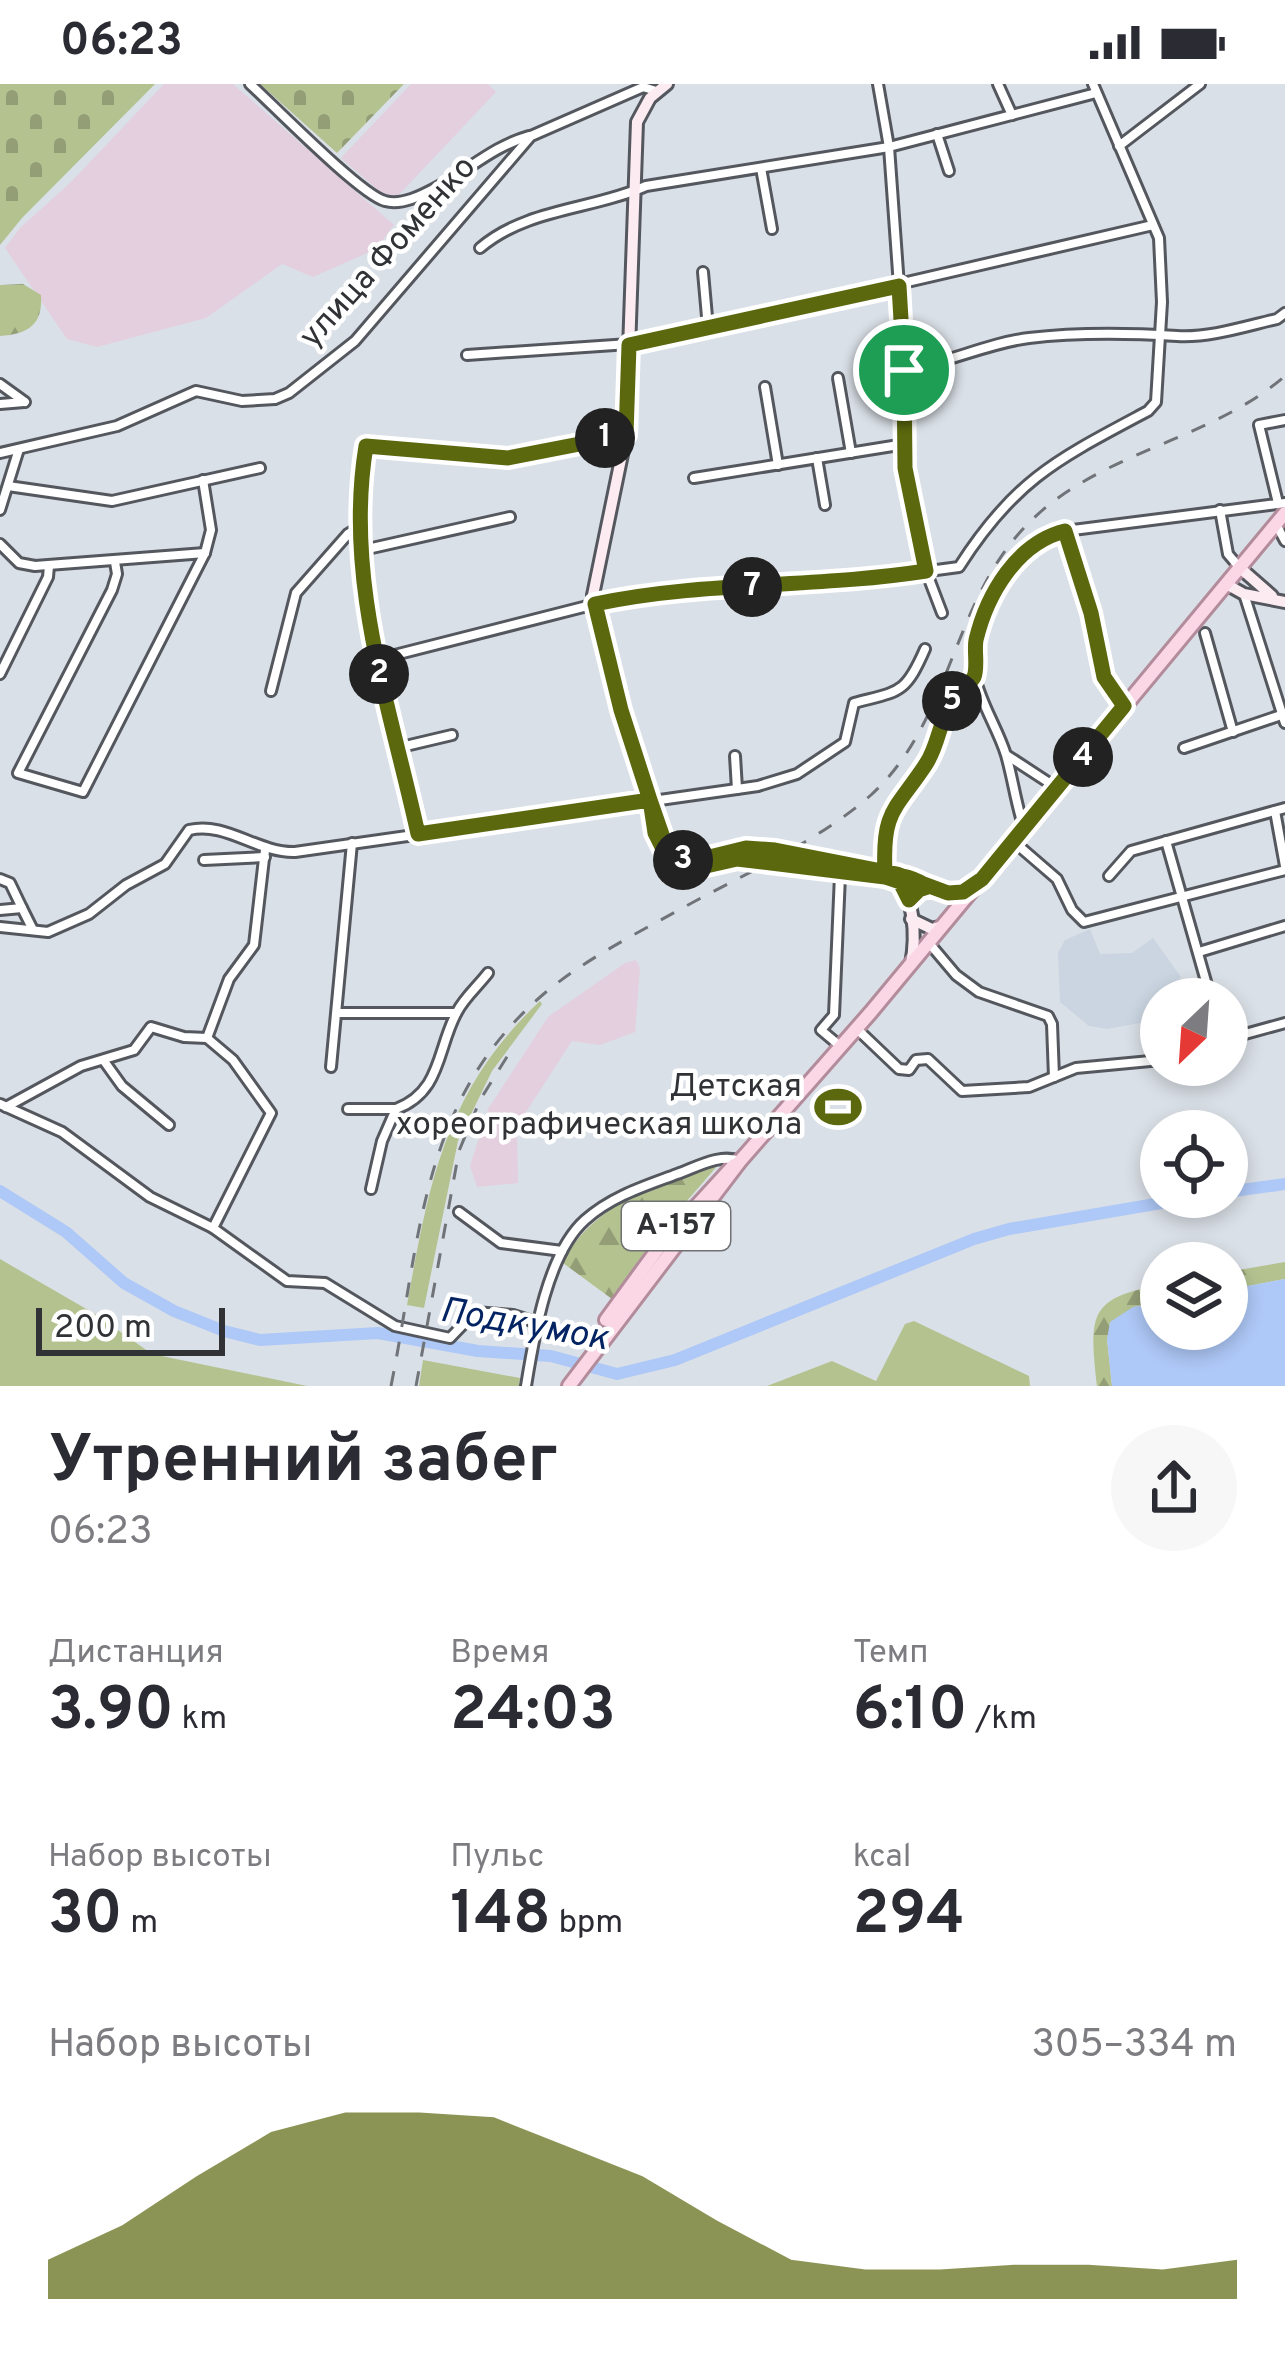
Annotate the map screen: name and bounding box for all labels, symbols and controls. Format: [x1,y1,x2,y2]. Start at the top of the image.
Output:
text: 06:23 [60,14,183,71]
street label: улица Фоменко [292,148,486,358]
pin [853,319,955,421]
icon: arrive [871,337,937,403]
pin: 1 [575,408,635,468]
text: 1 [598,417,612,459]
pin: 7 [722,557,782,617]
text: 7 [743,566,761,608]
pin: 2 [349,644,409,704]
text: 2 [369,653,389,695]
pin: 5 [922,671,982,731]
text: 5 [942,680,962,722]
pin: 4 [1053,727,1113,787]
text: 4 [1072,736,1094,778]
pin: 3 [653,830,713,890]
text: 3 [673,839,693,881]
north arrow [1140,978,1248,1086]
map controls [1140,978,1248,1350]
place label: Детская хореографическая школа [396,1067,802,1147]
sports icon: Детская хореографическая школа [813,1082,863,1132]
button: locate [1140,1110,1248,1218]
road number: А-157 [622,1202,730,1250]
button: layers [1140,1242,1248,1350]
water label: Подкумок [436,1289,612,1363]
scale bar [36,1302,225,1355]
text: 200 m [54,1308,152,1350]
text: Утренний забег [48,1422,558,1505]
button: share [1111,1425,1237,1551]
text: 06:23 [48,1509,152,1558]
text: Дистанция [48,1633,224,1675]
text: Время [450,1633,550,1675]
text: Темп [853,1633,929,1675]
text: 3.90 [48,1675,174,1751]
text: 24:03 [450,1675,616,1751]
text: 6:10 [853,1675,968,1751]
text: km [174,1699,227,1741]
text: /km [968,1699,1037,1741]
text: Набор высоты [48,1837,272,1879]
text: Пульс [450,1837,544,1879]
text: kcal [853,1837,911,1879]
text: 30 [48,1879,123,1955]
text: 148 [450,1879,551,1955]
text: 294 [853,1879,965,1955]
text: m [123,1903,158,1945]
text: bpm [551,1903,623,1945]
text: Набор высоты [48,2022,312,2071]
text: 305–334 m [1031,2022,1237,2071]

